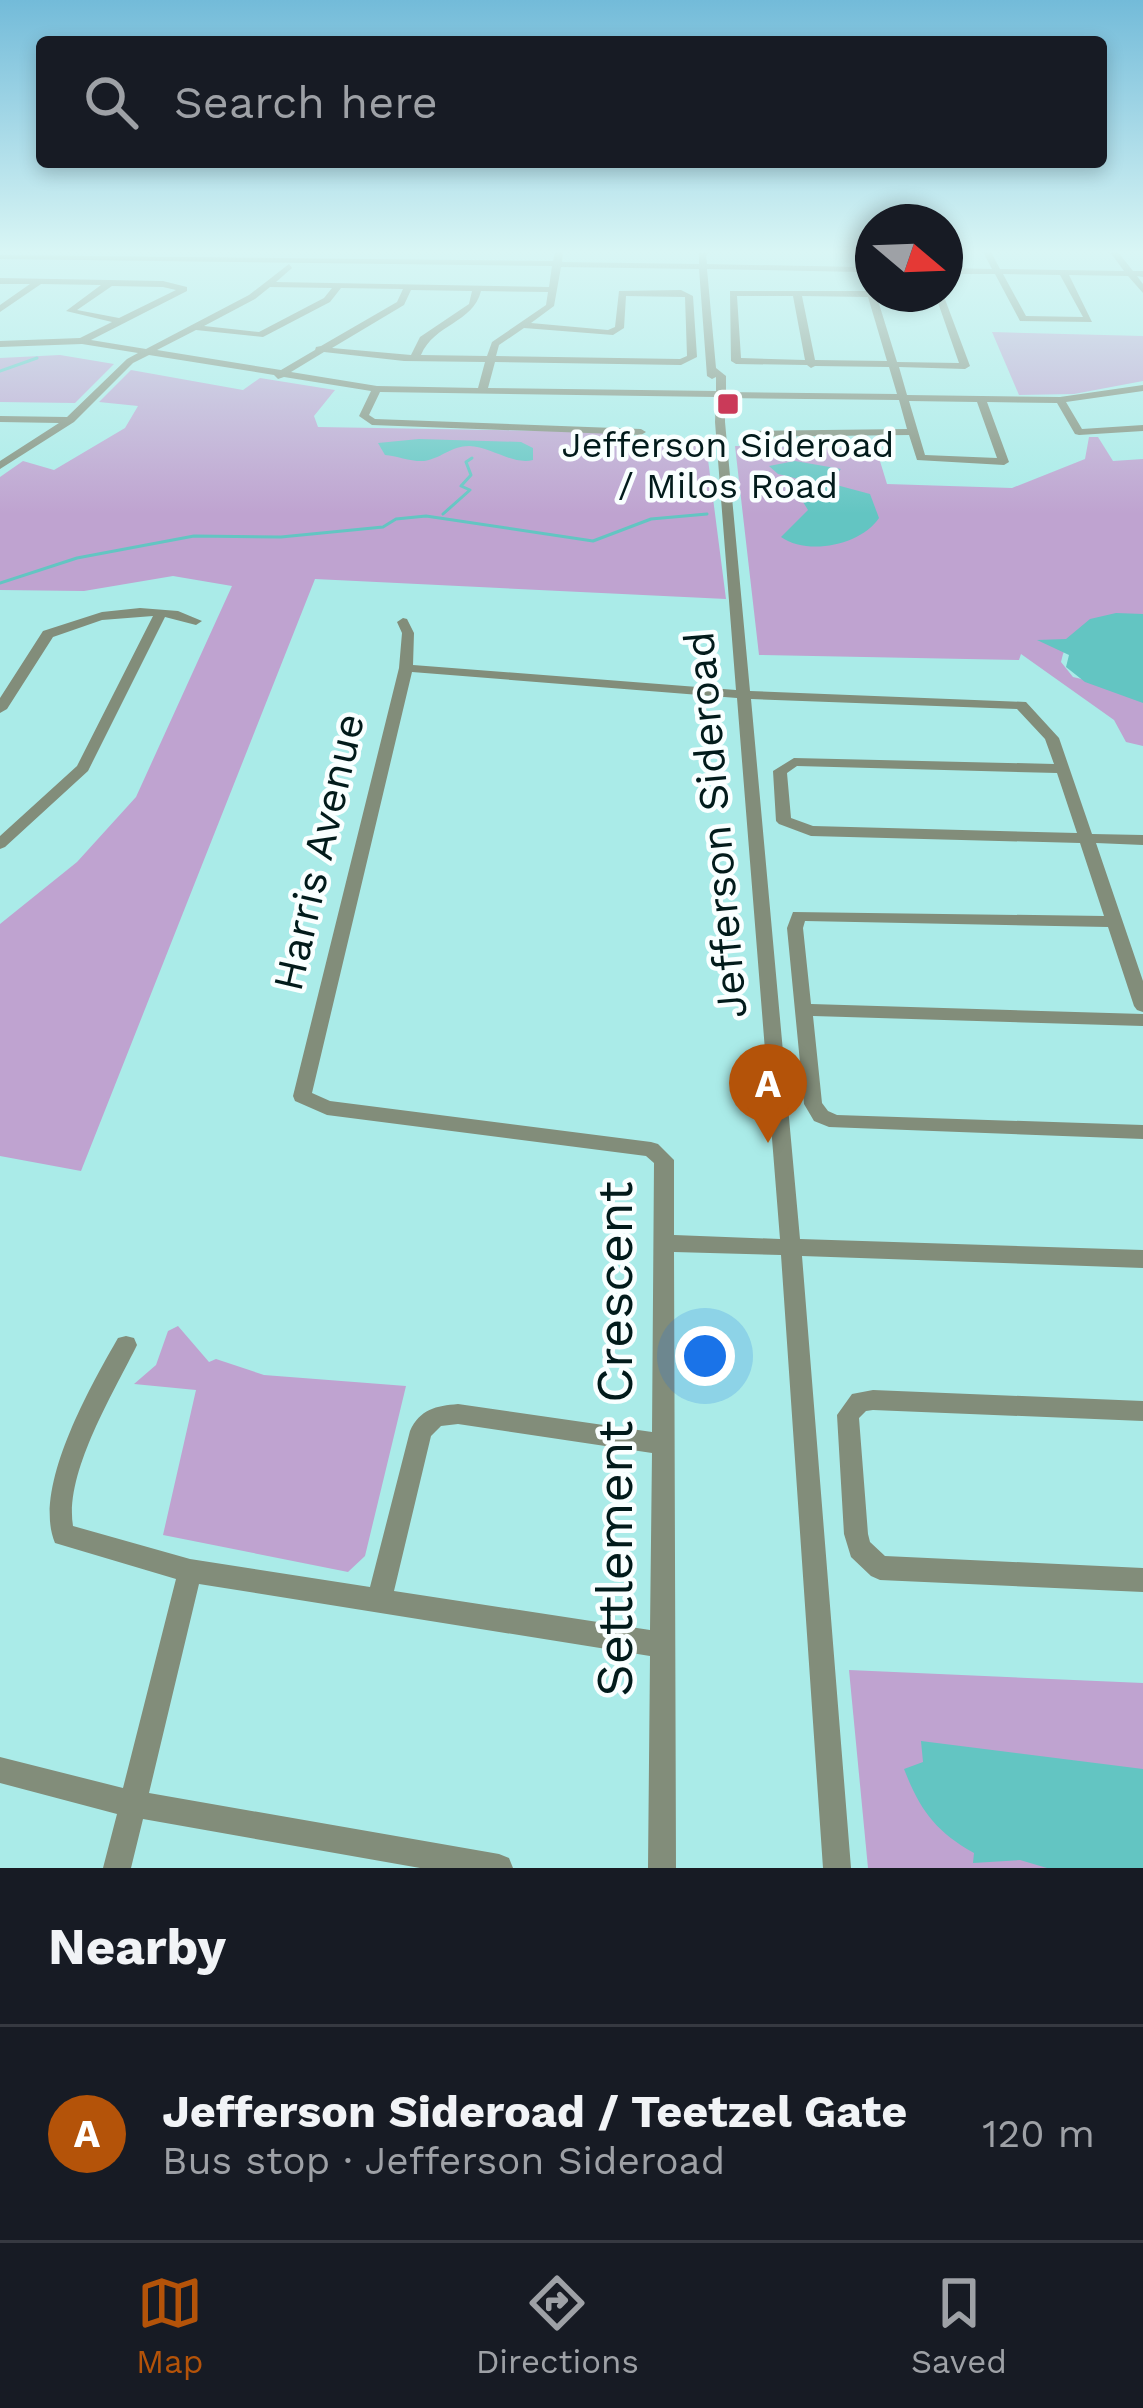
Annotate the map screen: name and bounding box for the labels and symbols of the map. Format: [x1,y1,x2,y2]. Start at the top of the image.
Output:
north arrow [855,204,963,312]
marker: Jefferson Sideroad / Milos Road [715,391,741,417]
place label: Jefferson Sideroad / Milos Road [562,424,894,507]
street label: Jefferson Sideroad [674,629,757,1020]
street label: Harris Avenue [263,709,374,996]
pin: A [729,1044,807,1143]
street label: Settlement Crescent [585,1181,644,1697]
your location [675,1326,735,1386]

